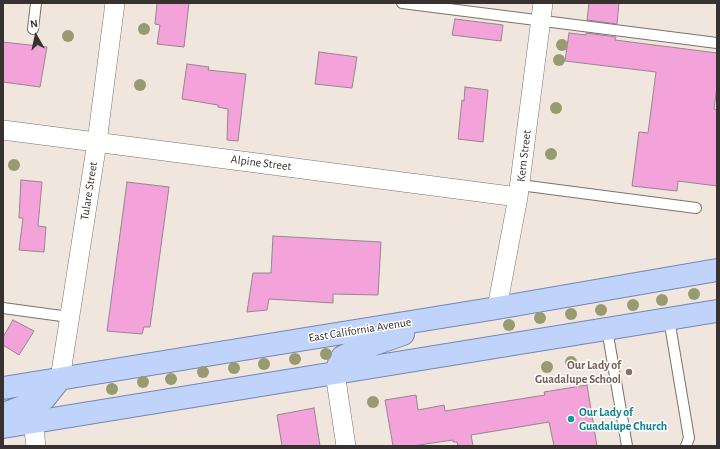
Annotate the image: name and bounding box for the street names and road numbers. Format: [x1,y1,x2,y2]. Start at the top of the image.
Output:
street label: Kern Street [514,129,534,183]
street label: Alpine Street [230,152,292,174]
street label: Tulare Street [77,161,101,221]
street label: East California Avenue [308,315,412,345]

